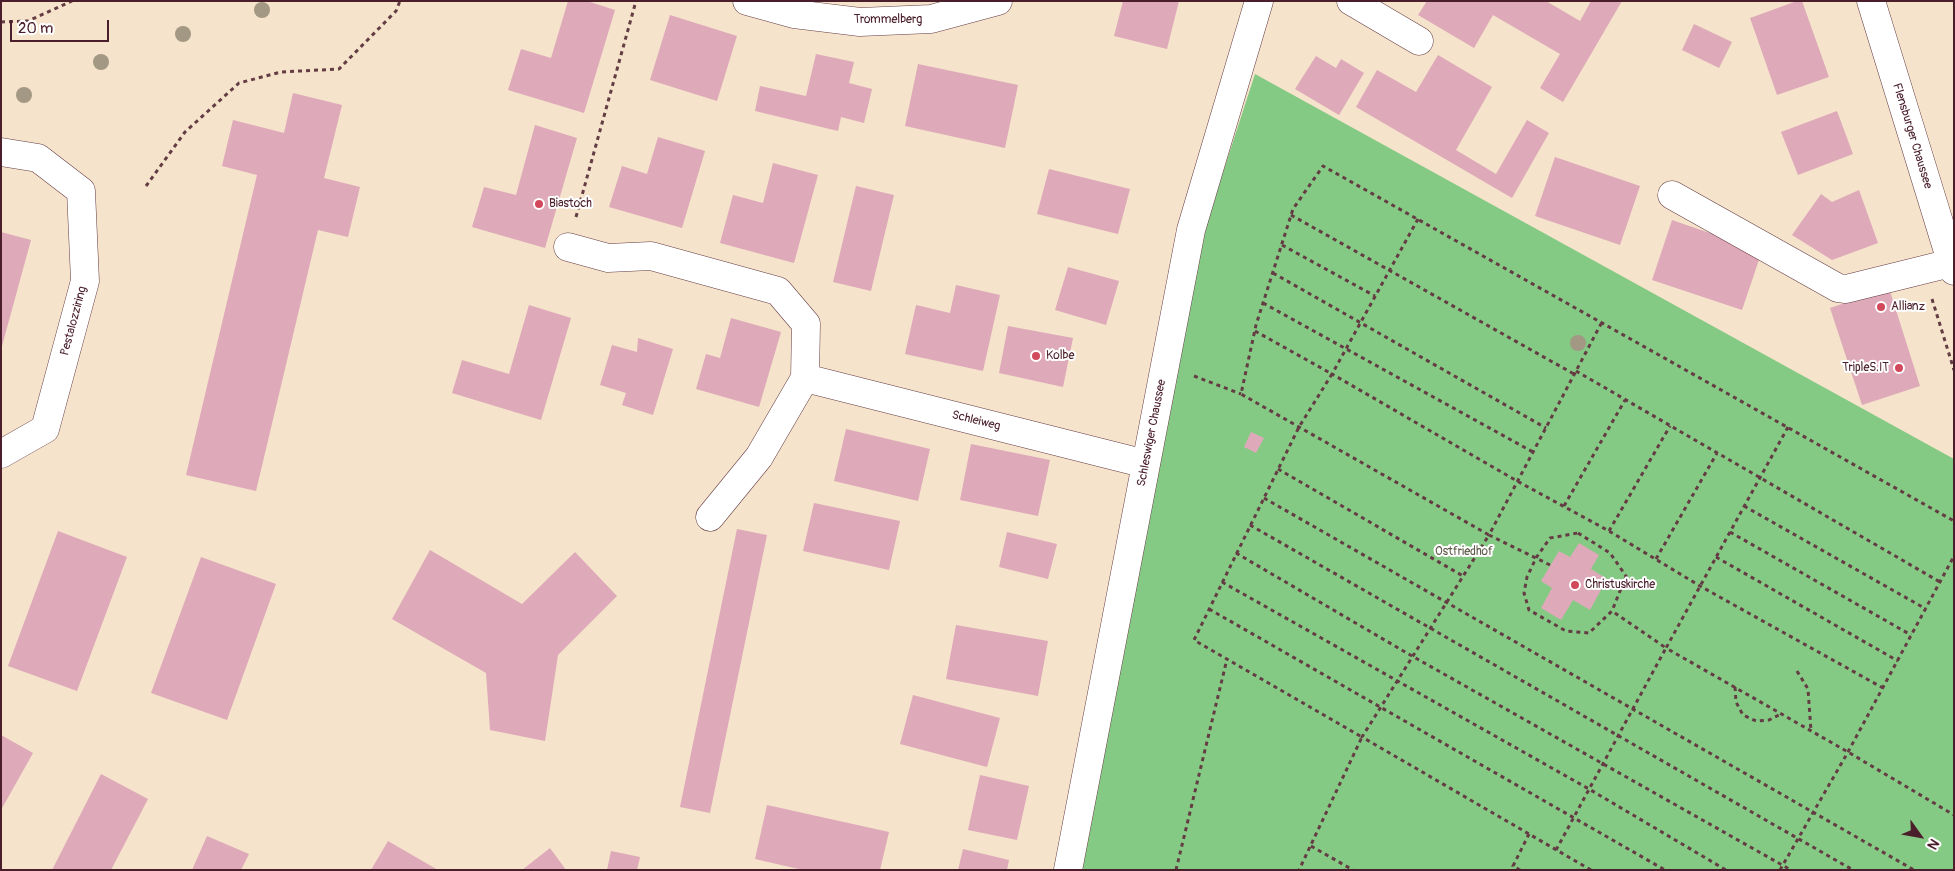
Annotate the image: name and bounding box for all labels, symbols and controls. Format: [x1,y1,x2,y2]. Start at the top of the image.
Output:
scale bar [12,10,111,42]
street label: Trommelberg [854,13,922,27]
text: 20 m [18,19,53,38]
street label: Flensburger Chaussee [1889,81,1935,191]
place label: Biastoch [549,197,592,211]
marker: Biastoch [533,198,545,210]
street label: Pestalozziring [58,285,90,357]
place label: Allianz [1891,300,1925,314]
marker: Allianz [1875,301,1887,313]
place label: Kolbe [1046,349,1074,363]
marker: Kolbe [1030,350,1042,362]
place label: TripleS.IT [1842,361,1889,375]
marker: TripleS.IT [1893,362,1905,374]
street label: Schleswiger Chaussee [1135,378,1169,488]
street label: Schleiweg [950,408,1002,434]
park label: Ostfriedhof [1435,545,1493,559]
place label: Christuskirche [1585,578,1655,592]
marker: Christuskirche [1569,579,1581,591]
north arrow [1895,811,1945,861]
text: N [1923,836,1943,853]

